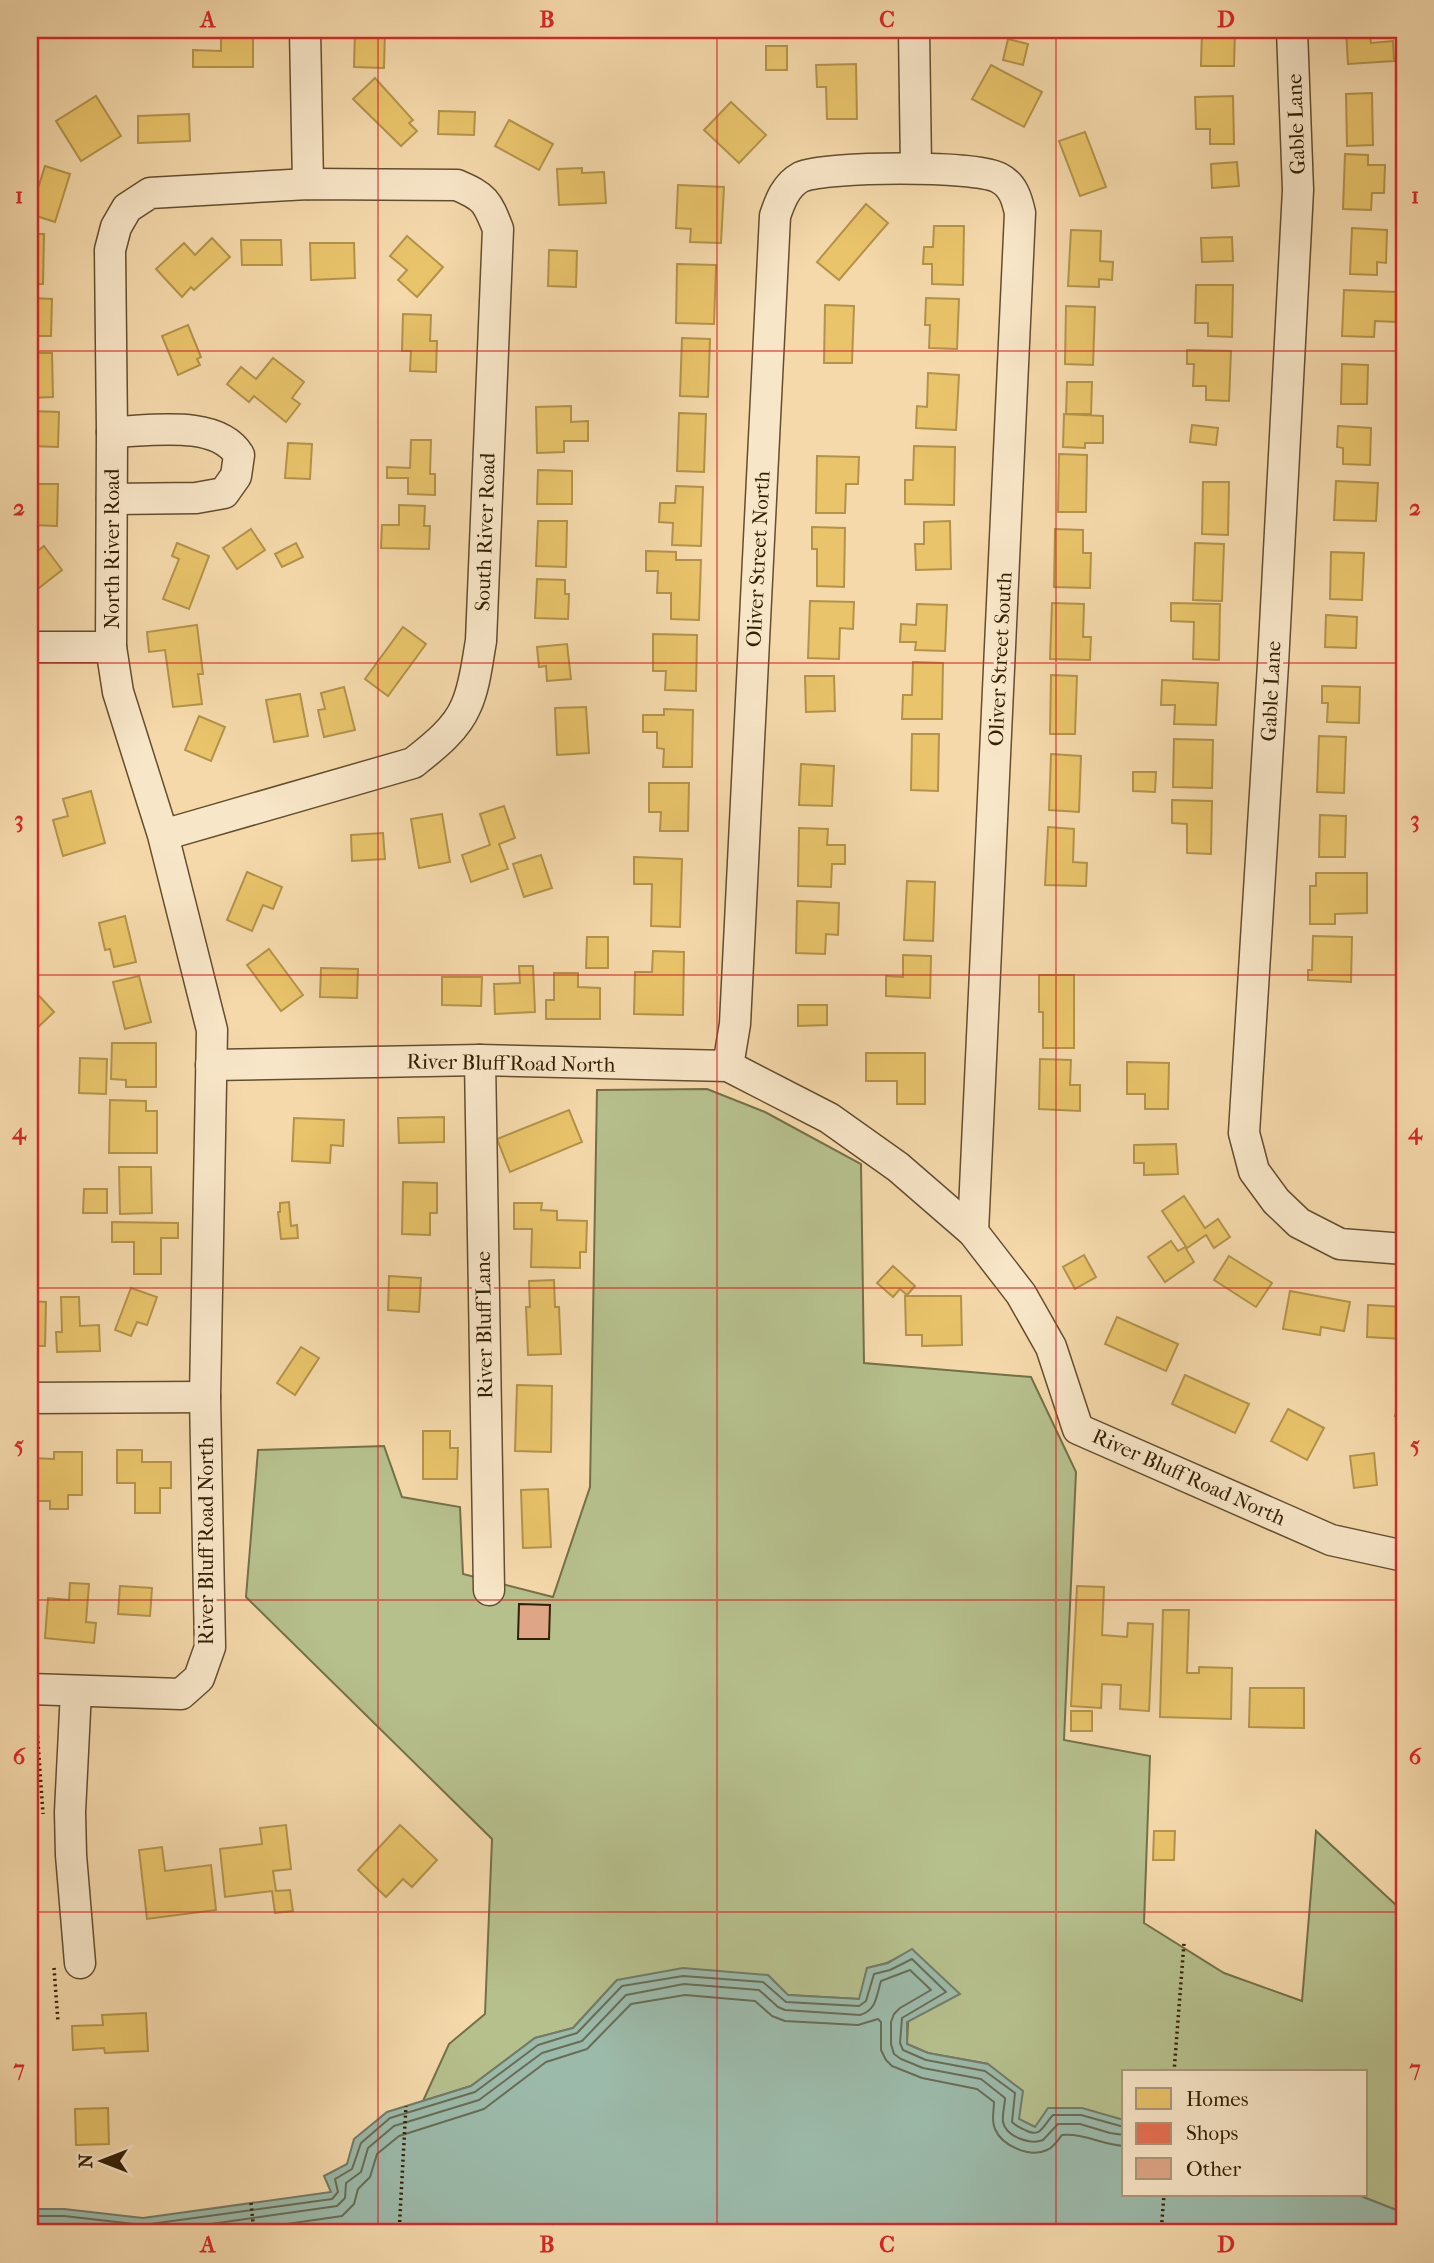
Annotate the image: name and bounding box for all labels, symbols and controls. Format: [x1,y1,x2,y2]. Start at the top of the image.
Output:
text: A [199,6,217,33]
text: B [540,6,555,33]
text: C [879,6,895,33]
text: D [1217,6,1235,33]
street label: Gable Lane [1282,73,1310,175]
text: 1 [15,182,23,209]
text: 1 [1411,182,1419,209]
street label: South River Road [470,452,500,612]
street label: North River Road [100,468,124,629]
street label: Oliver Street North [741,470,775,648]
text: 2 [13,494,25,521]
text: 2 [1409,494,1421,521]
street label: Oliver Street South [983,571,1017,747]
street label: Gable Lane [1256,640,1286,742]
text: 3 [14,806,24,833]
text: 3 [1410,806,1420,833]
street label: River Bluff Road North [406,1049,616,1077]
text: 4 [11,1118,27,1145]
text: 4 [1407,1118,1423,1145]
street label: River Bluff Lane [471,1251,497,1399]
street label: River Bluff Road North [1089,1424,1289,1530]
text: 5 [14,1431,24,1458]
text: 5 [1410,1431,1420,1458]
street label: River Bluff Road North [194,1436,218,1645]
text: 6 [13,1743,26,1770]
text: 6 [1409,1743,1422,1770]
text: 7 [12,2055,25,2082]
text: 7 [1408,2055,1421,2082]
legend [1122,2070,1368,2196]
text: Homes [1186,2087,1249,2111]
text: Shops [1186,2121,1239,2145]
north arrow [66,2126,136,2196]
text: N [75,2153,97,2168]
text: Other [1186,2157,1241,2181]
text: A [199,2231,217,2258]
text: B [540,2231,555,2258]
text: C [879,2231,895,2258]
text: D [1217,2231,1235,2258]

